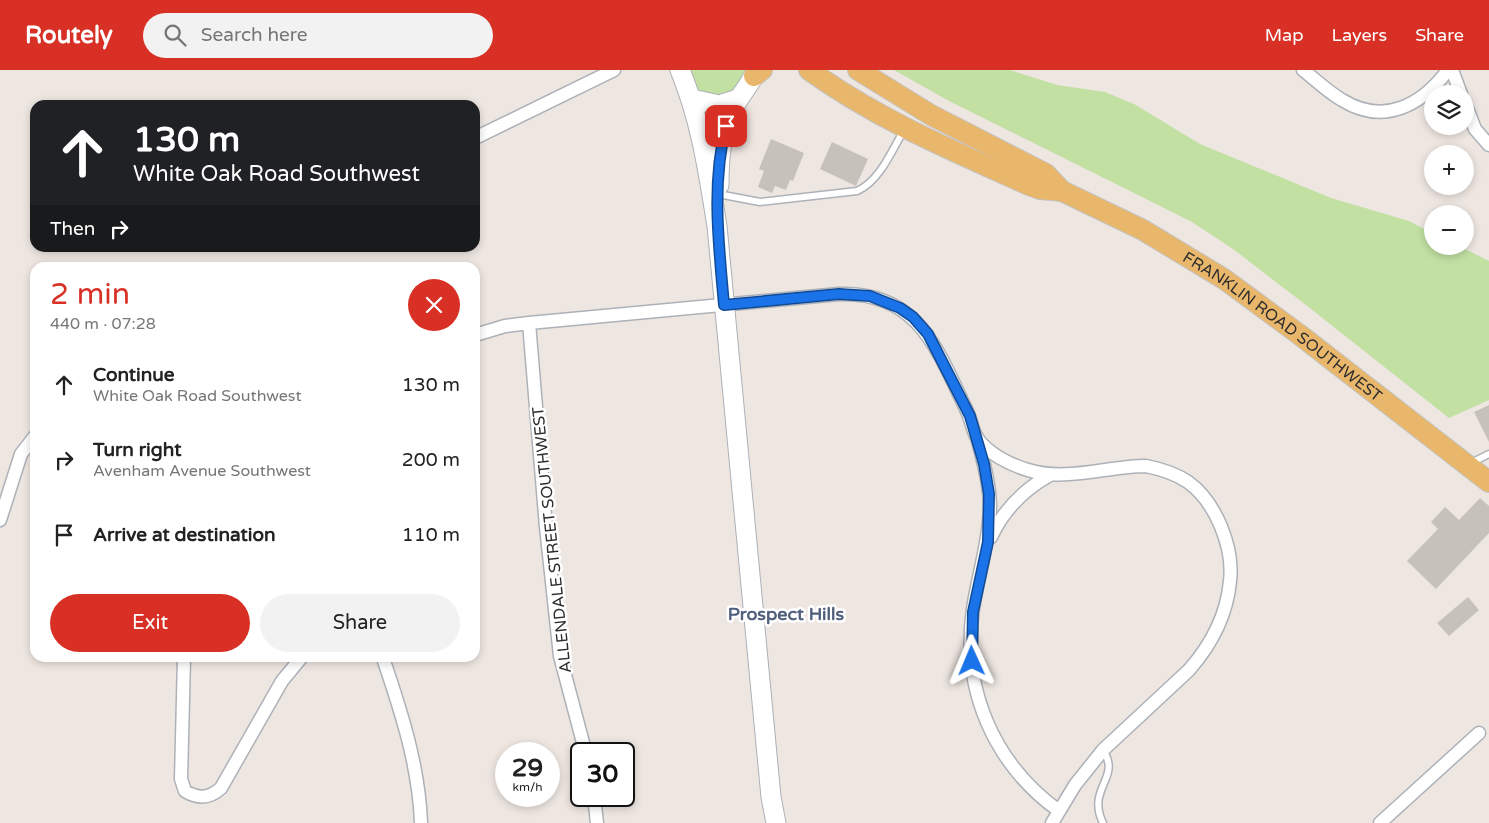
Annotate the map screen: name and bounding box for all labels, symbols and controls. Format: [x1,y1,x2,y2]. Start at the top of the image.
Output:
search box [143,13,493,58]
text: Routely [25,21,113,50]
icon: search [161,21,189,49]
text: Search here [201,24,308,46]
text: Map [1265,24,1304,46]
text: Layers [1332,24,1387,46]
text: Share [1415,24,1464,46]
map controls [1424,85,1474,255]
button: layers [1424,85,1474,135]
pin [705,105,747,147]
icon: arrive [712,112,740,140]
text: 130 m [133,119,240,161]
icon: ahead [50,120,115,185]
button: + [1424,145,1474,195]
text: White Oak Road Southwest [133,161,420,187]
button: − [1424,205,1474,255]
icon: right [105,215,133,243]
text: Then [50,218,95,240]
street label: FRANKLIN ROAD SOUTHWEST [1179,248,1386,406]
text: 2 min [50,276,130,313]
button: close [408,279,460,331]
text: 440 m · 07:28 [50,314,156,334]
text: Continue [93,364,175,386]
icon: ahead [50,371,78,399]
text: 130 m [402,374,460,396]
text: White Oak Road Southwest [93,386,302,406]
street label: ALLENDALE STREET SOUTHWEST [528,406,576,674]
text: Turn right [93,439,181,461]
icon: right [50,446,78,474]
text: 200 m [402,449,460,471]
text: Avenham Avenue Southwest [93,461,311,481]
icon: arrive [50,521,78,549]
text: Arrive at destination [93,524,276,546]
text: 110 m [402,524,460,546]
button: Exit [50,594,250,652]
button: Share [260,594,460,652]
district label: Prospect Hills [728,603,845,625]
position arrow [945,634,997,686]
speed limit sign: 30 [570,742,635,807]
text: 29 [512,753,543,783]
text: km/h [512,780,543,794]

